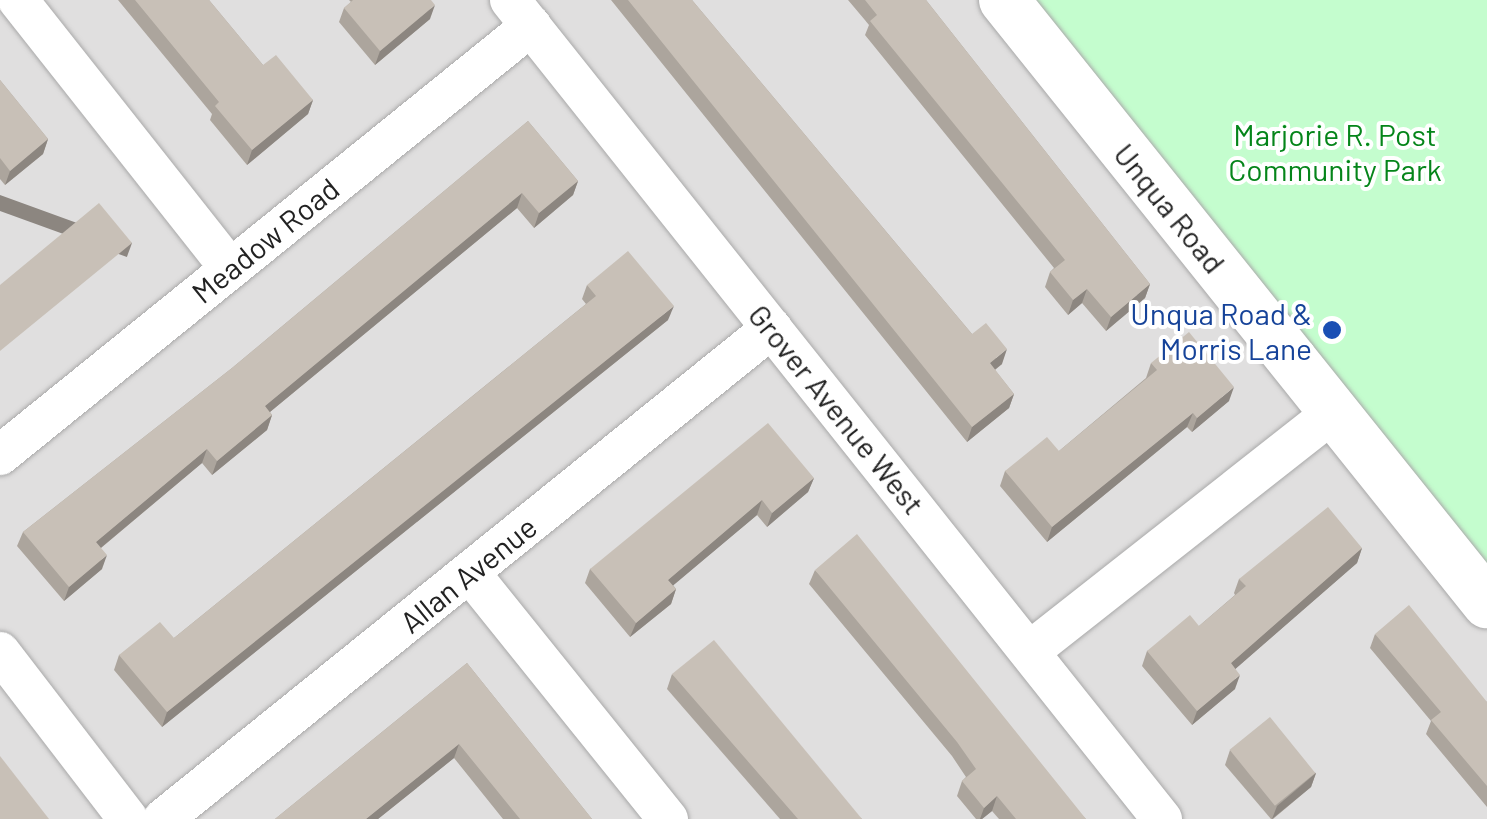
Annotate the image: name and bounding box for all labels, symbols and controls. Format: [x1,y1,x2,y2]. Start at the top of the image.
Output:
park label: Marjorie R. Post Community Park [1228,116,1442,186]
street label: Unqua Road [1107,136,1233,280]
street label: Meadow Road [184,170,346,310]
place label: Unqua Road & Morris Lane [1130,295,1312,366]
street label: Grover Avenue West [742,297,932,521]
marker: Unqua Road & Morris Lane [1321,319,1343,341]
street label: Allan Avenue [393,508,543,640]

